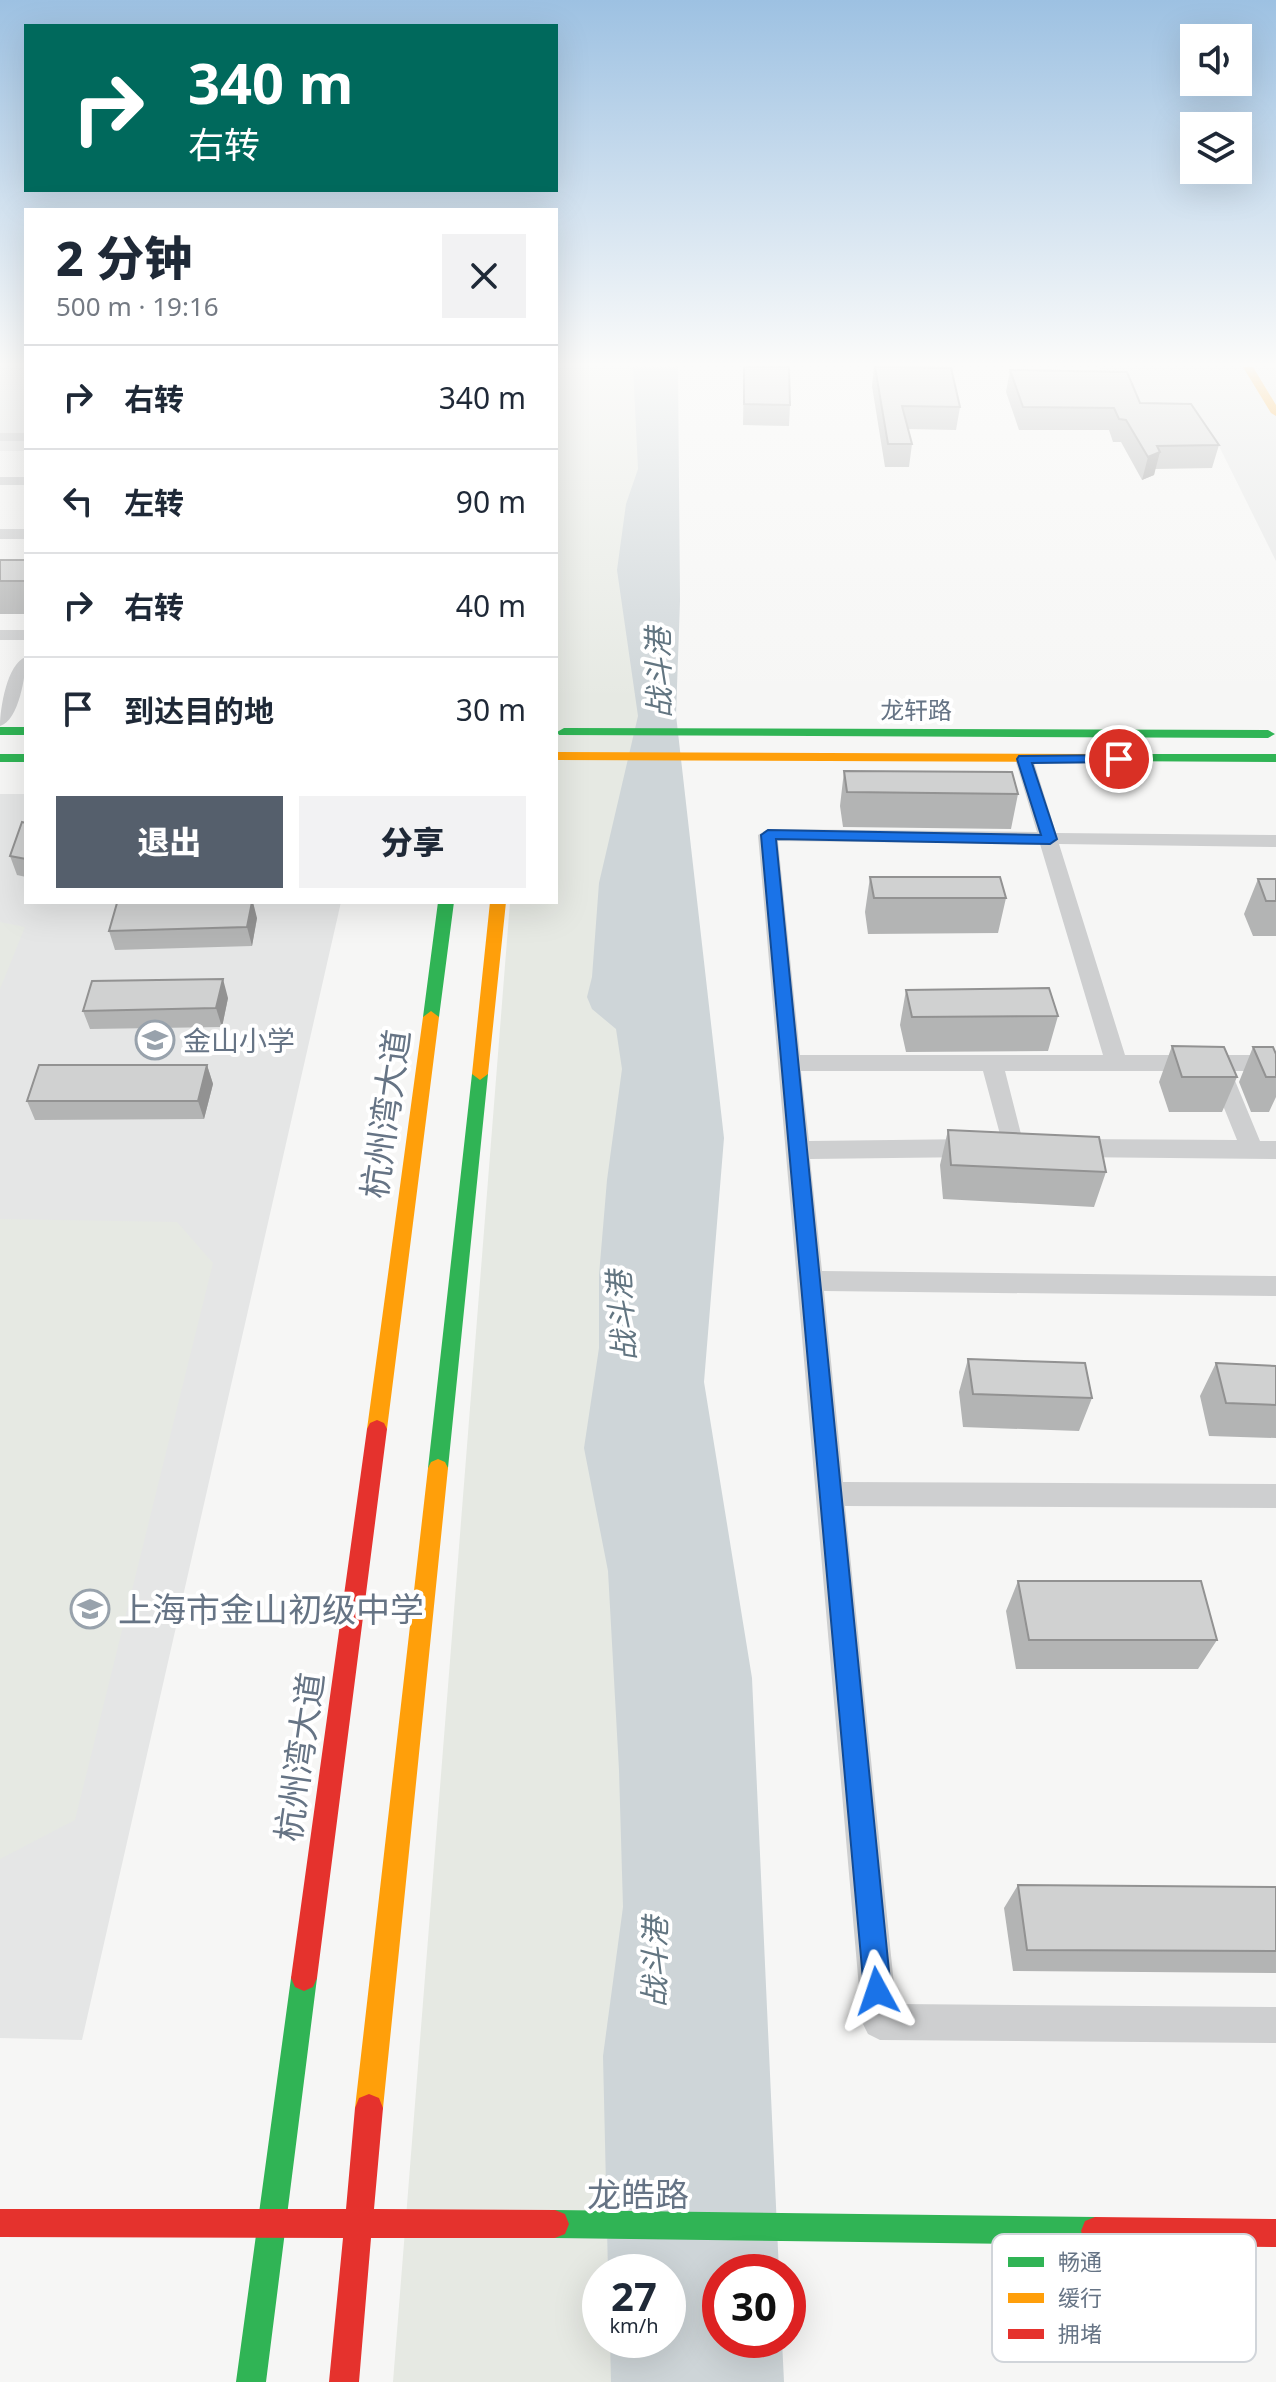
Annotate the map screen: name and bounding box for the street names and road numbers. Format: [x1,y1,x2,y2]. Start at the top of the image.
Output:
street label: 龙轩路 [880,693,952,726]
street label: 杭州湾大道 [350,1027,420,1201]
street label: 杭州湾大道 [264,1670,334,1844]
street label: 龙皓路 [587,2171,689,2217]

